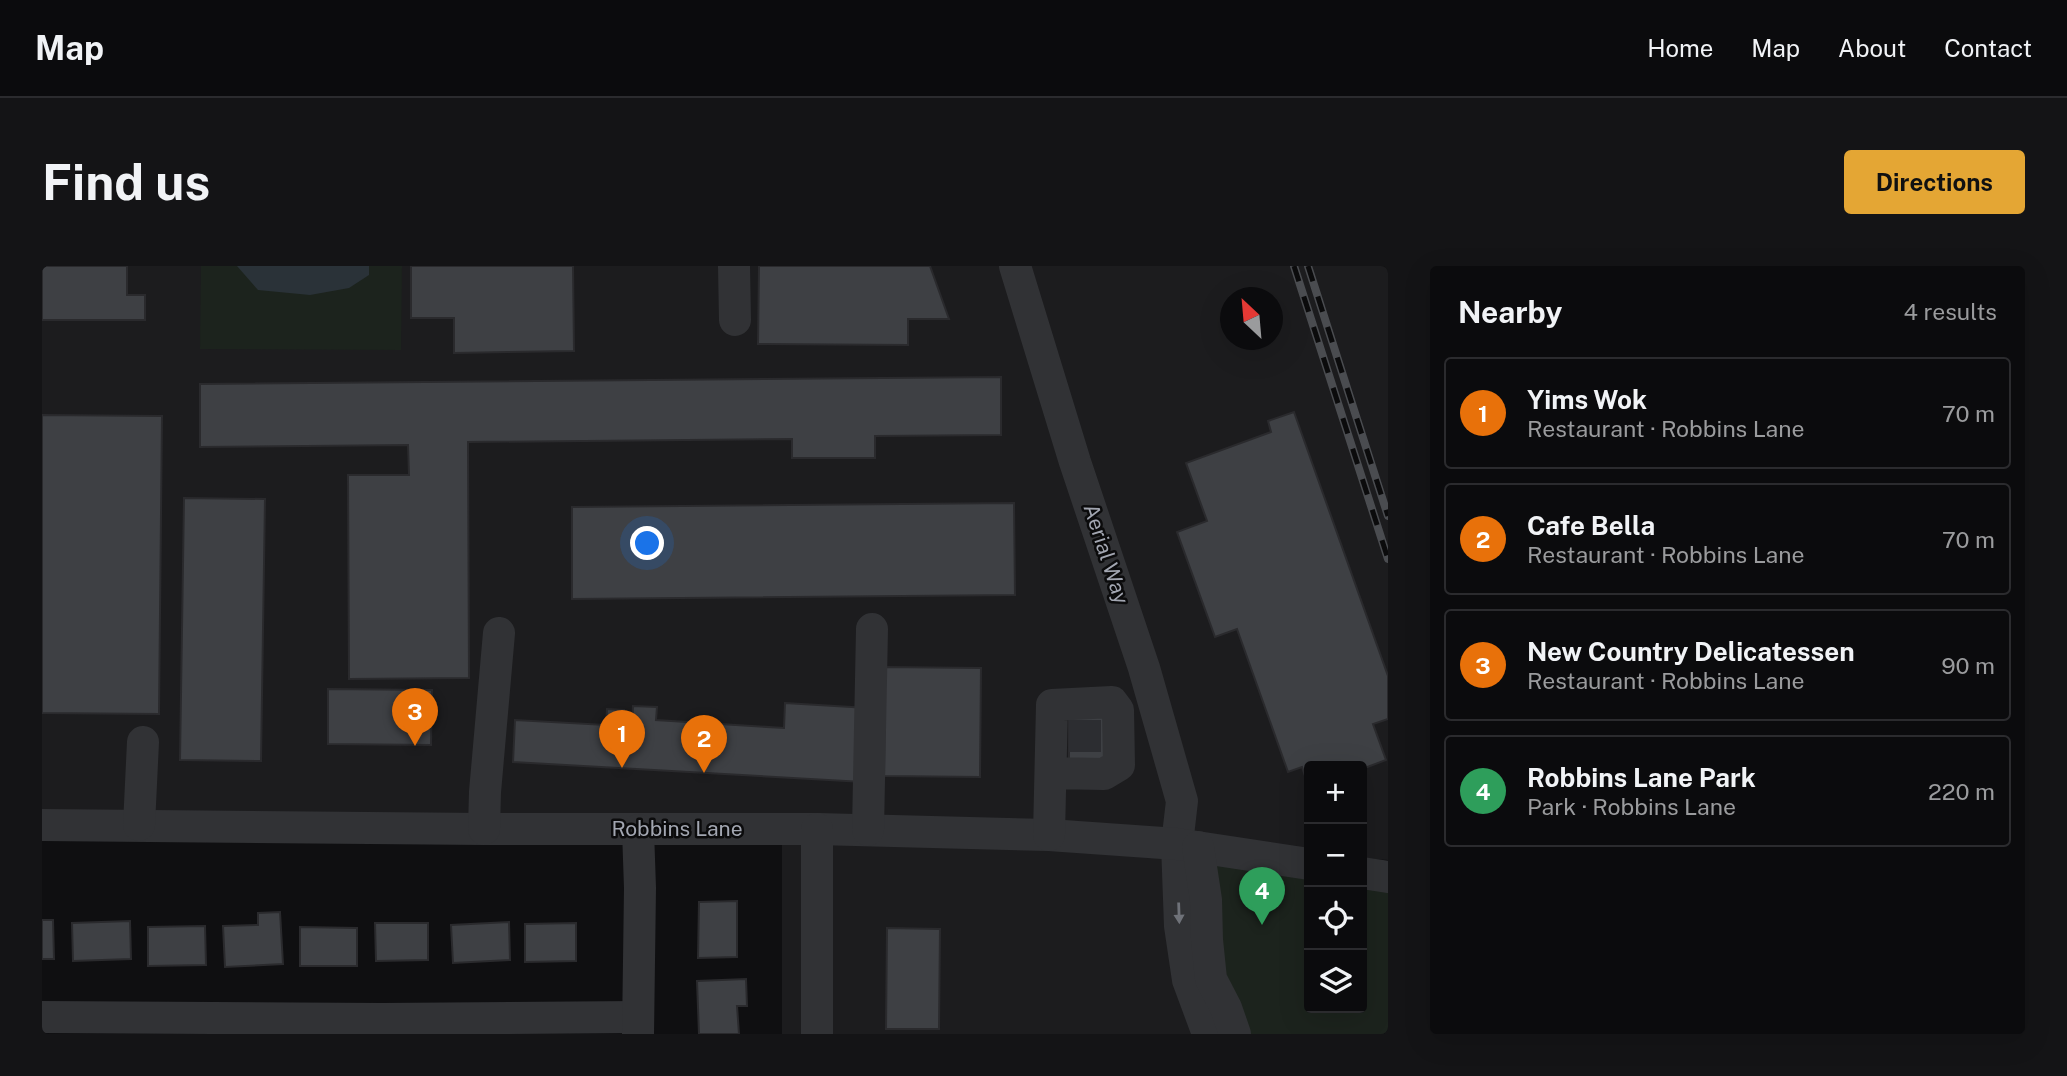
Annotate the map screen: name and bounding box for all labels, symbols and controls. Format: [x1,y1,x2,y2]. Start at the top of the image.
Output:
text: Map [35,29,104,67]
text: Home [1647,34,1713,62]
text: Map [1751,34,1800,62]
text: About [1838,34,1906,62]
text: Contact [1944,34,2032,62]
button: Directions [1844,150,2025,214]
text: Find us [42,153,210,211]
north arrow [1220,287,1283,350]
text: Nearby [1458,294,1562,330]
text: 4 results [1903,298,1997,325]
text: Yims Wok [1527,384,1647,415]
text: 1 [1478,400,1488,427]
text: 70 m [1942,400,1995,427]
text: Restaurant · Robbins Lane [1527,415,1805,442]
street label: Aerial Way [1078,500,1134,607]
text: Cafe Bella [1527,510,1655,541]
your location [630,526,664,560]
text: 2 [1476,526,1490,553]
text: 70 m [1942,526,1995,553]
text: Restaurant · Robbins Lane [1527,541,1805,568]
text: New Country Delicatessen [1527,636,1855,667]
text: 3 [1475,652,1491,679]
text: 90 m [1941,652,1995,679]
text: Restaurant · Robbins Lane [1527,667,1805,694]
pin: 3 [392,688,438,746]
pin: 1 [599,710,645,768]
pin: 2 [681,715,727,773]
map controls [1304,761,1367,1013]
button: + [1304,761,1367,824]
text: Robbins Lane Park [1527,762,1756,793]
text: 4 [1475,778,1491,805]
text: 220 m [1928,778,1995,805]
text: Park · Robbins Lane [1527,793,1736,820]
street label: Robbins Lane [611,816,743,841]
button: − [1304,824,1367,887]
pin: 4 [1239,867,1285,925]
button: locate [1304,887,1367,950]
one-way arrow [1174,902,1185,924]
button: layers [1304,950,1367,1013]

